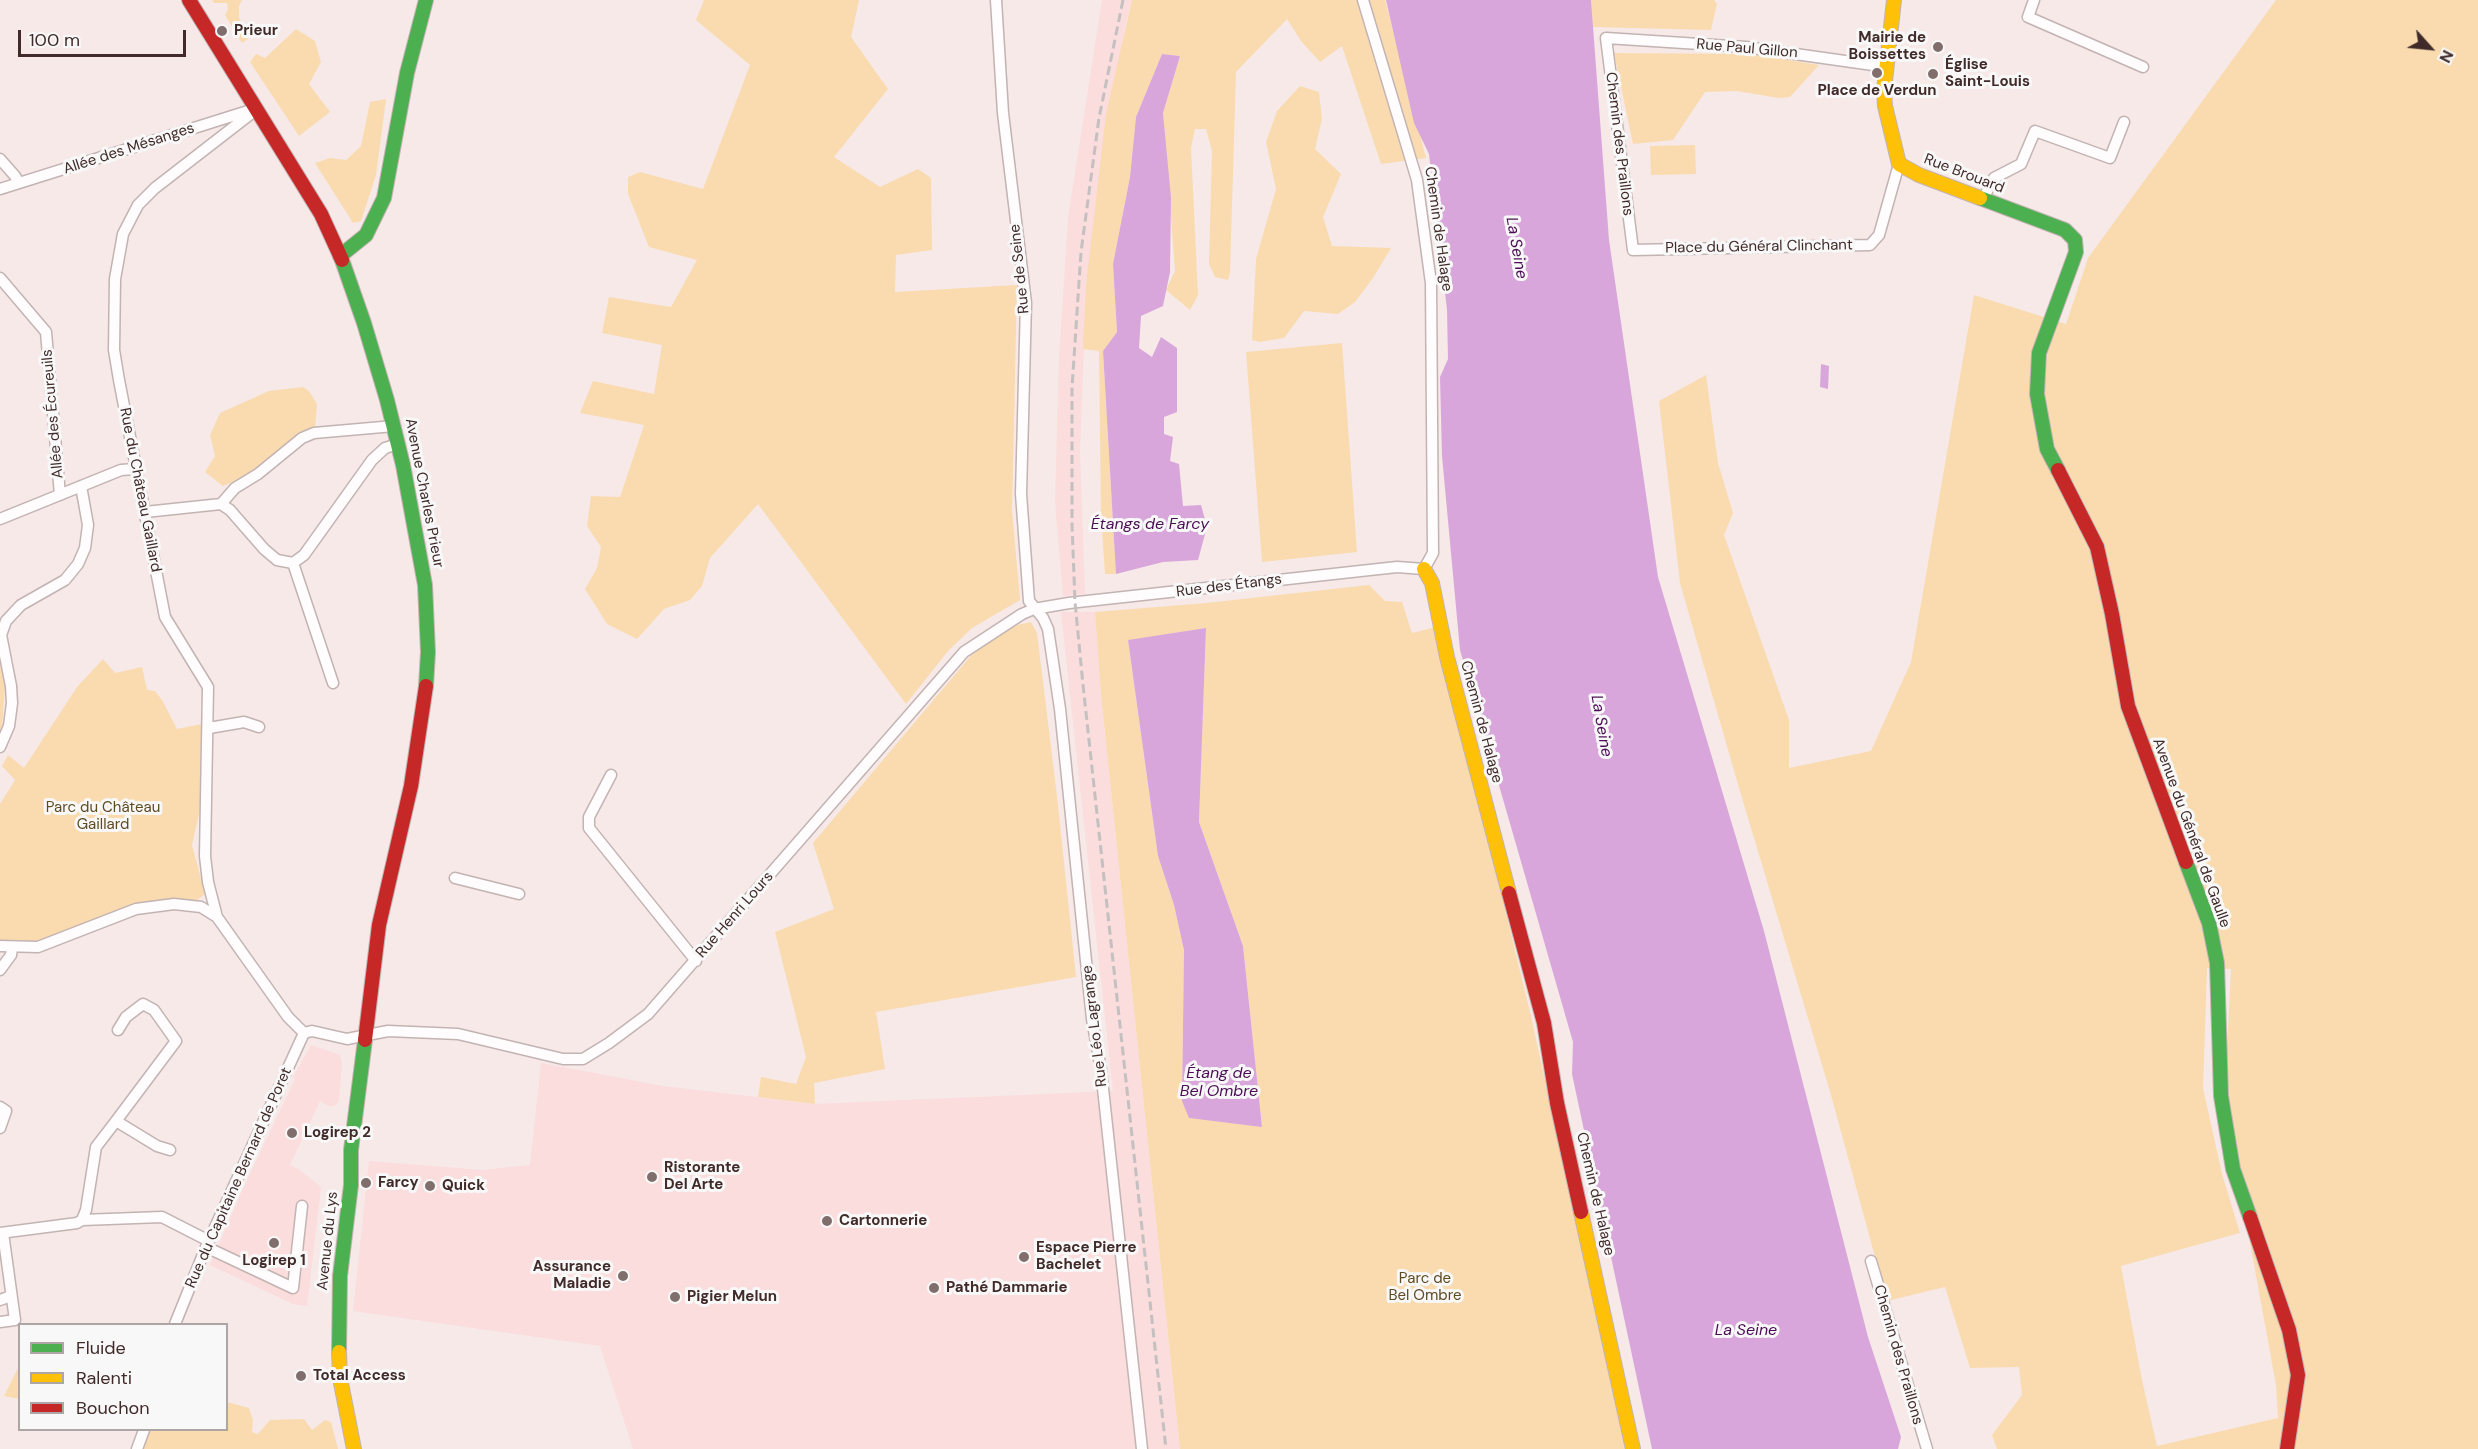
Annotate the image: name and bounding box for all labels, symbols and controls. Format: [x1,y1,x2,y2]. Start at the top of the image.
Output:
scale bar [21,18,189,56]
north arrow [2400,18,2460,78]
place label: Prieur [234,22,278,40]
marker: Prieur [215,24,229,38]
text: 100 m [29,28,80,52]
place label: Mairie de Boissettes [1848,29,1926,64]
street label: Rue Paul Gillon [1696,36,1798,62]
marker: Mairie de Boissettes [1931,40,1945,54]
text: N [2434,46,2458,66]
place label: Église Saint-Louis [1945,56,2030,91]
marker: Place de Verdun [1870,66,1884,80]
marker: Église Saint-Louis [1926,67,1940,81]
street label: Chemin des Praillons [1601,71,1637,217]
place label: Place de Verdun [1817,82,1937,100]
street label: Allée des Mésanges [61,119,197,179]
street label: Rue Brouard [1921,150,2007,198]
street label: Chemin de Halage [1420,165,1456,293]
water label: La Seine [1501,216,1531,280]
street label: Rue de Seine [1006,223,1034,315]
street label: Place du Général Clinchant [1665,236,1853,258]
street label: Allée des Écureuils [38,349,68,479]
street label: Rue du Château Gaillard [115,406,165,574]
street label: Avenue Charles Prieur [401,417,447,569]
water label: Étangs de Farcy [1091,515,1209,535]
street label: Rue des Étangs [1175,571,1283,601]
street label: Chemin de Halage [1456,659,1506,785]
water label: La Seine [1586,694,1616,758]
street label: Avenue du Général de Gaulle [2148,736,2234,930]
park label: Parc du Château Gaillard [46,799,160,834]
street label: Rue Henri Lours [693,868,777,962]
street label: Rue Léo Lagrange [1079,964,1111,1088]
water label: Étang de Bel Ombre [1180,1064,1258,1102]
street label: Rue du Capitaine Bernard de Poret [182,1065,296,1291]
place label: Logirep 2 [304,1124,371,1142]
marker: Logirep 2 [285,1126,299,1140]
street label: Chemin de Halage [1572,1131,1618,1257]
place label: Ristorante Del Arte [664,1159,740,1194]
marker: Ristorante Del Arte [645,1170,659,1184]
place label: Farcy [378,1174,419,1192]
marker: Farcy [359,1176,373,1190]
place label: Quick [442,1177,485,1195]
marker: Quick [423,1179,437,1193]
street label: Avenue du Lys [314,1191,342,1291]
place label: Cartonnerie [839,1212,927,1230]
marker: Cartonnerie [820,1214,834,1228]
marker: Logirep 1 [267,1236,281,1250]
place label: Espace Pierre Bachelet [1036,1239,1137,1274]
marker: Espace Pierre Bachelet [1017,1250,1031,1264]
place label: Logirep 1 [242,1252,306,1270]
place label: Assurance Maladie [533,1258,611,1293]
marker: Assurance Maladie [616,1269,630,1283]
park label: Parc de Bel Ombre [1388,1270,1462,1305]
place label: Pathé Dammarie [946,1279,1067,1297]
marker: Pathé Dammarie [927,1281,941,1295]
street label: Chemin des Praillons [1869,1283,1927,1427]
place label: Pigier Melun [687,1288,777,1306]
marker: Pigier Melun [668,1290,682,1304]
water label: La Seine [1715,1321,1777,1341]
legend [18,1323,228,1431]
text: Fluide [76,1336,126,1360]
text: Ralenti [76,1366,132,1390]
place label: Total Access [313,1367,406,1385]
marker: Total Access [294,1369,308,1383]
text: Bouchon [76,1396,150,1420]

